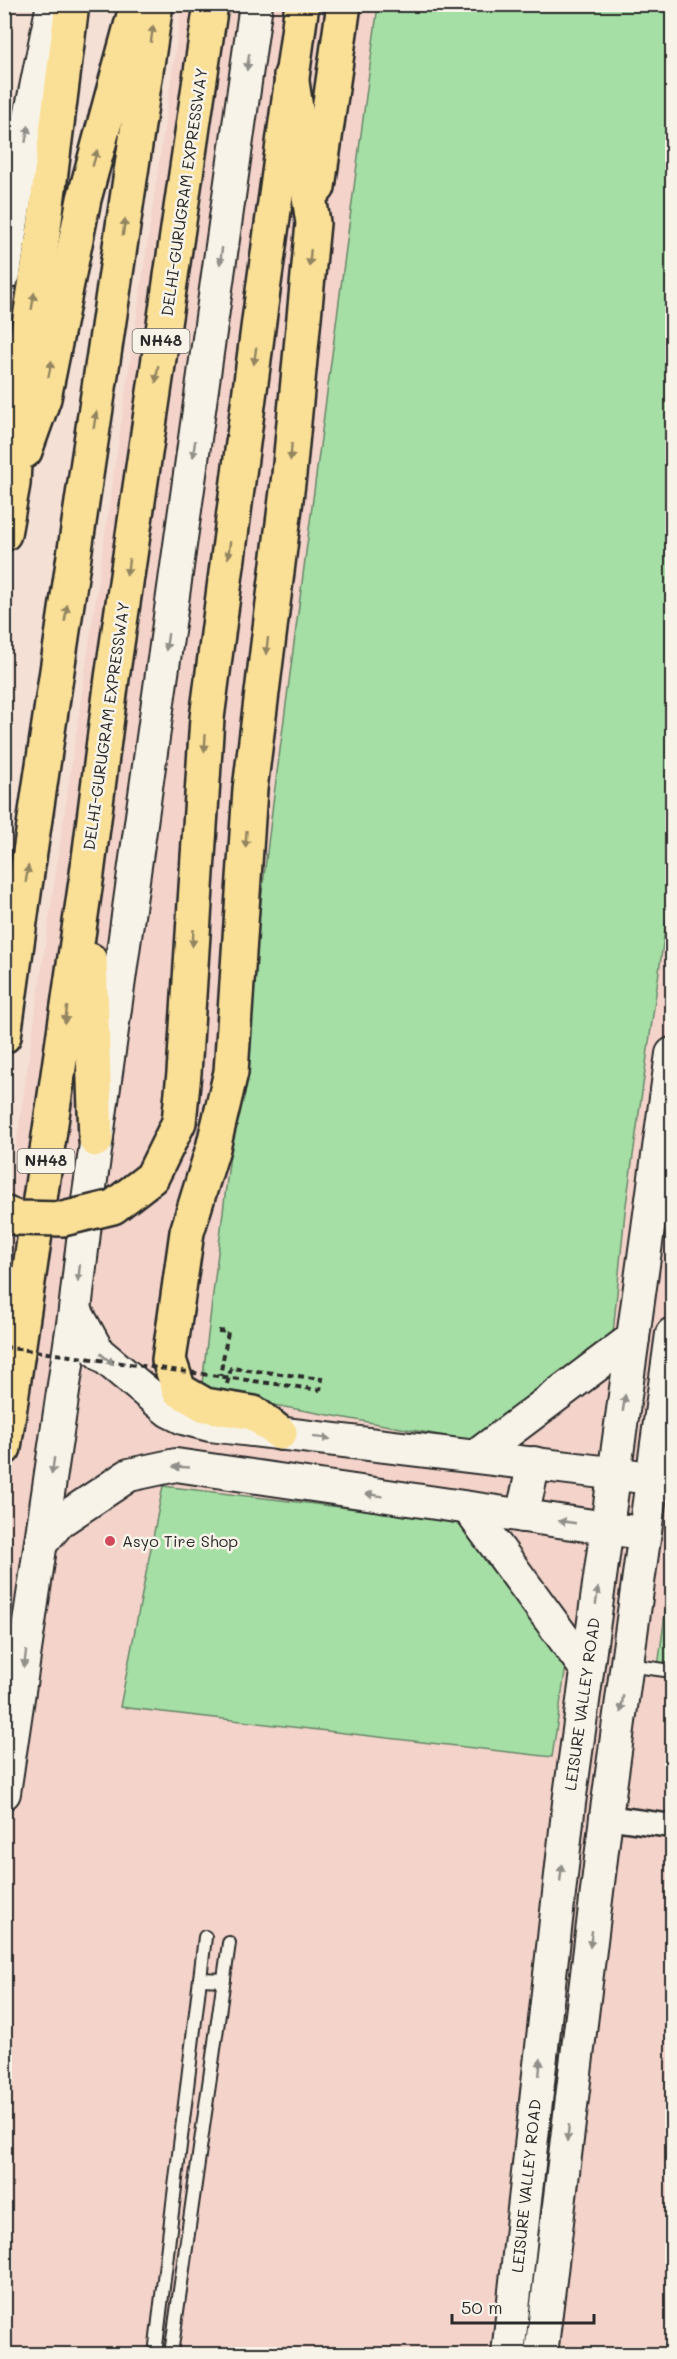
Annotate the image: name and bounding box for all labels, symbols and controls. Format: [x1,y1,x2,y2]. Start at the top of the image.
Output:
one-way arrow [147,24,156,43]
one-way arrow [243,53,252,72]
street label: DELHI-GURUGRAM EXPRESSWAY [156,66,211,318]
one-way arrow [23,124,32,143]
one-way arrow [91,148,100,166]
one-way arrow [119,217,128,236]
one-way arrow [216,246,225,265]
one-way arrow [305,249,315,268]
one-way arrow [28,291,37,310]
road number: NH48 [132,329,190,353]
one-way arrow [250,347,259,366]
one-way arrow [46,359,55,378]
one-way arrow [152,365,161,384]
one-way arrow [91,410,100,429]
one-way arrow [189,439,199,458]
one-way arrow [286,443,296,462]
one-way arrow [225,540,234,559]
one-way arrow [124,558,133,577]
street label: DELHI-GURUGRAM EXPRESSWAY [78,600,133,852]
one-way arrow [62,603,71,622]
one-way arrow [163,632,172,651]
one-way arrow [263,636,272,655]
one-way arrow [201,734,210,753]
one-way arrow [242,830,251,849]
one-way arrow [22,864,31,883]
one-way arrow [188,928,198,947]
one-way arrow [62,1006,71,1025]
road number: NH48 [18,1149,74,1173]
one-way arrow [75,1264,84,1283]
one-way arrow [99,1352,114,1365]
one-way arrow [619,1394,628,1413]
one-way arrow [312,1433,331,1443]
one-way arrow [48,1457,57,1476]
one-way arrow [171,1462,190,1471]
one-way arrow [364,1490,383,1499]
one-way arrow [557,1517,576,1526]
place label: Asyo Tire Shop [122,1530,238,1551]
marker: Asyo Tire Shop [103,1534,117,1548]
one-way arrow [593,1587,602,1606]
street label: LEISURE VALLEY ROAD [559,1616,604,1792]
one-way arrow [20,1650,29,1669]
one-way arrow [617,1695,626,1714]
one-way arrow [556,1863,566,1882]
one-way arrow [587,1930,596,1949]
one-way arrow [535,2057,544,2076]
street label: LEISURE VALLEY ROAD [506,2098,545,2274]
one-way arrow [563,2123,573,2142]
scale bar [452,2287,594,2325]
text: 50 m [461,2295,503,2319]

